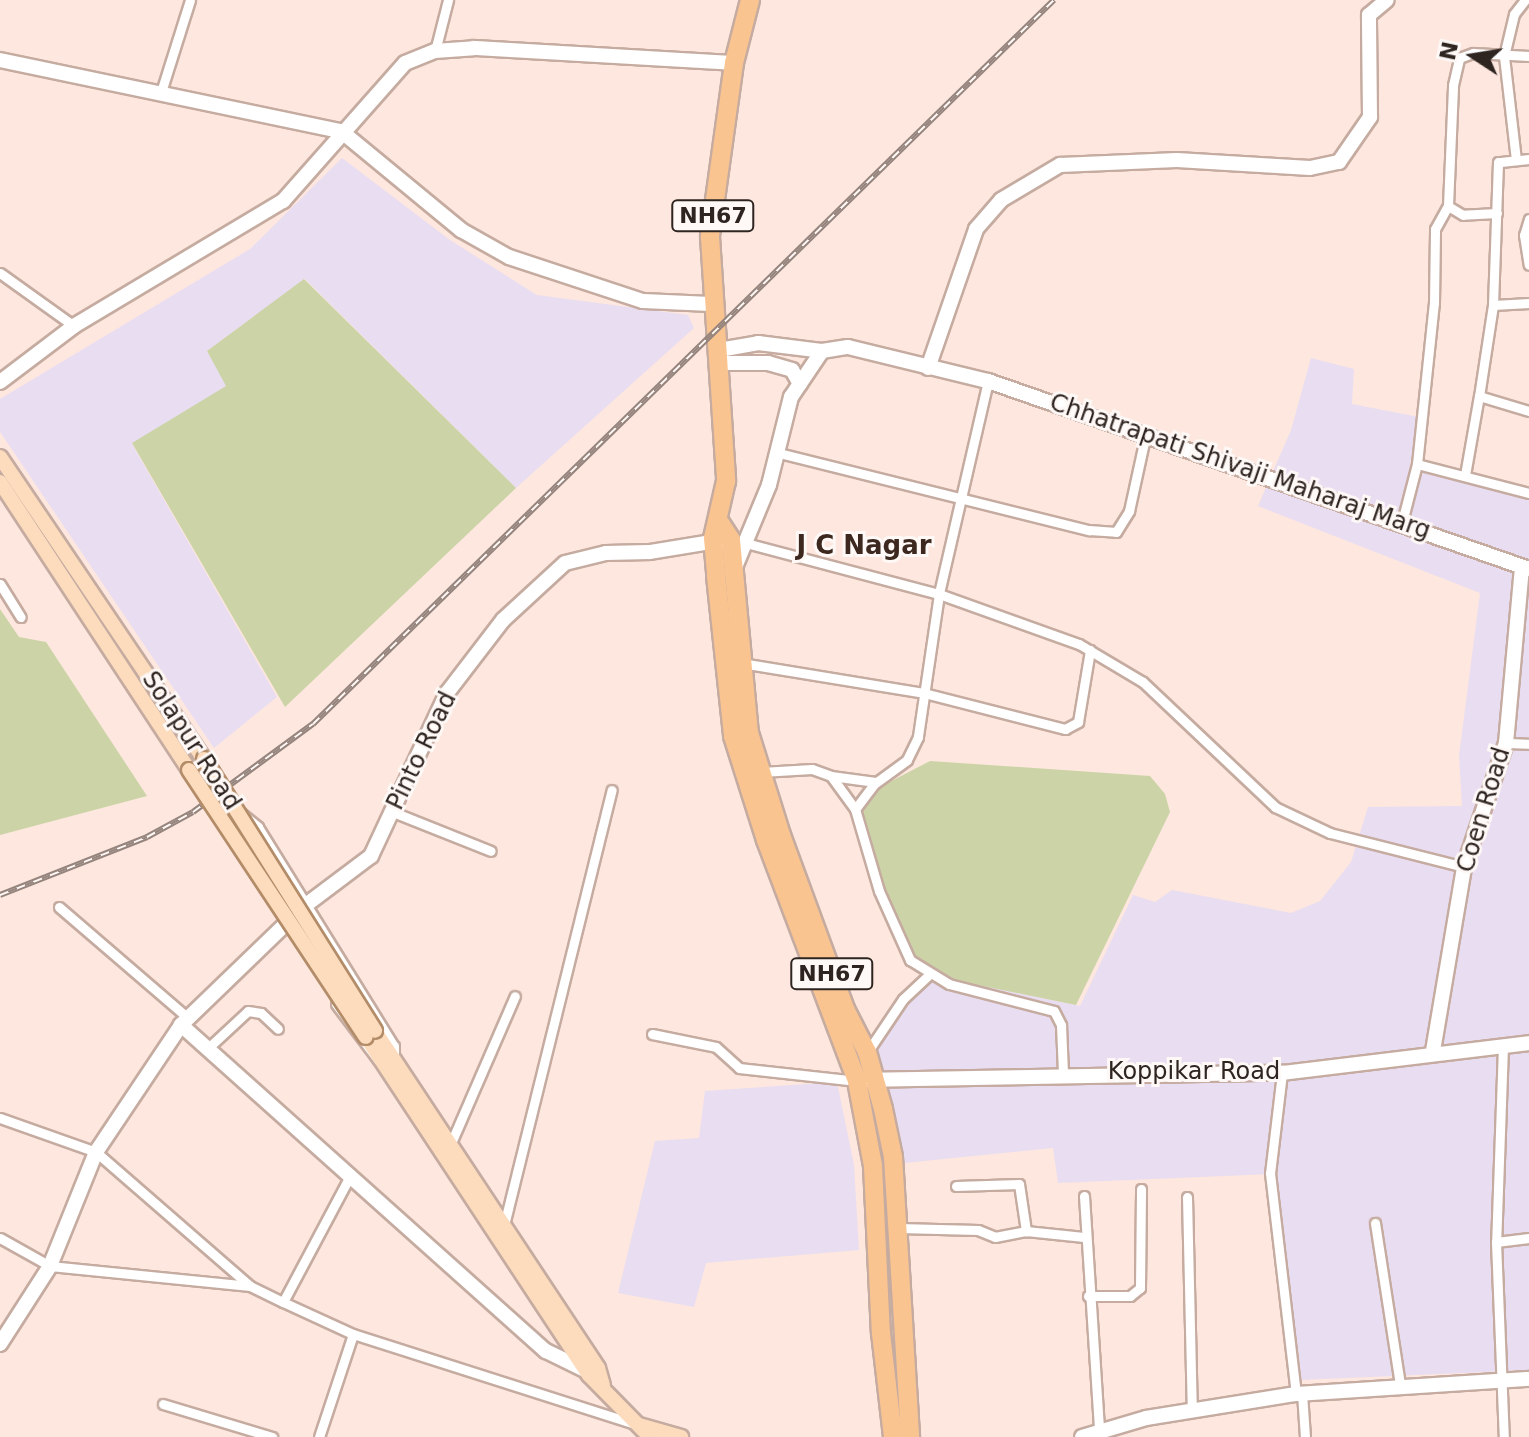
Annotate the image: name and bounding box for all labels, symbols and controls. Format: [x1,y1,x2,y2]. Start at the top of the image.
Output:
north arrow [1433,16,1513,96]
text: N [1435,39,1463,63]
road number: NH67 [671,198,755,234]
street label: Chhatrapati Shivaji Maharaj Marg [1046,388,1434,546]
district label: J C Nagar [796,530,932,562]
street label: Solapur Road [135,666,247,816]
street label: Pinto Road [381,687,463,815]
street label: Coen Road [1451,744,1517,876]
road number: NH67 [790,956,874,992]
street label: Koppikar Road [1108,1058,1280,1086]

